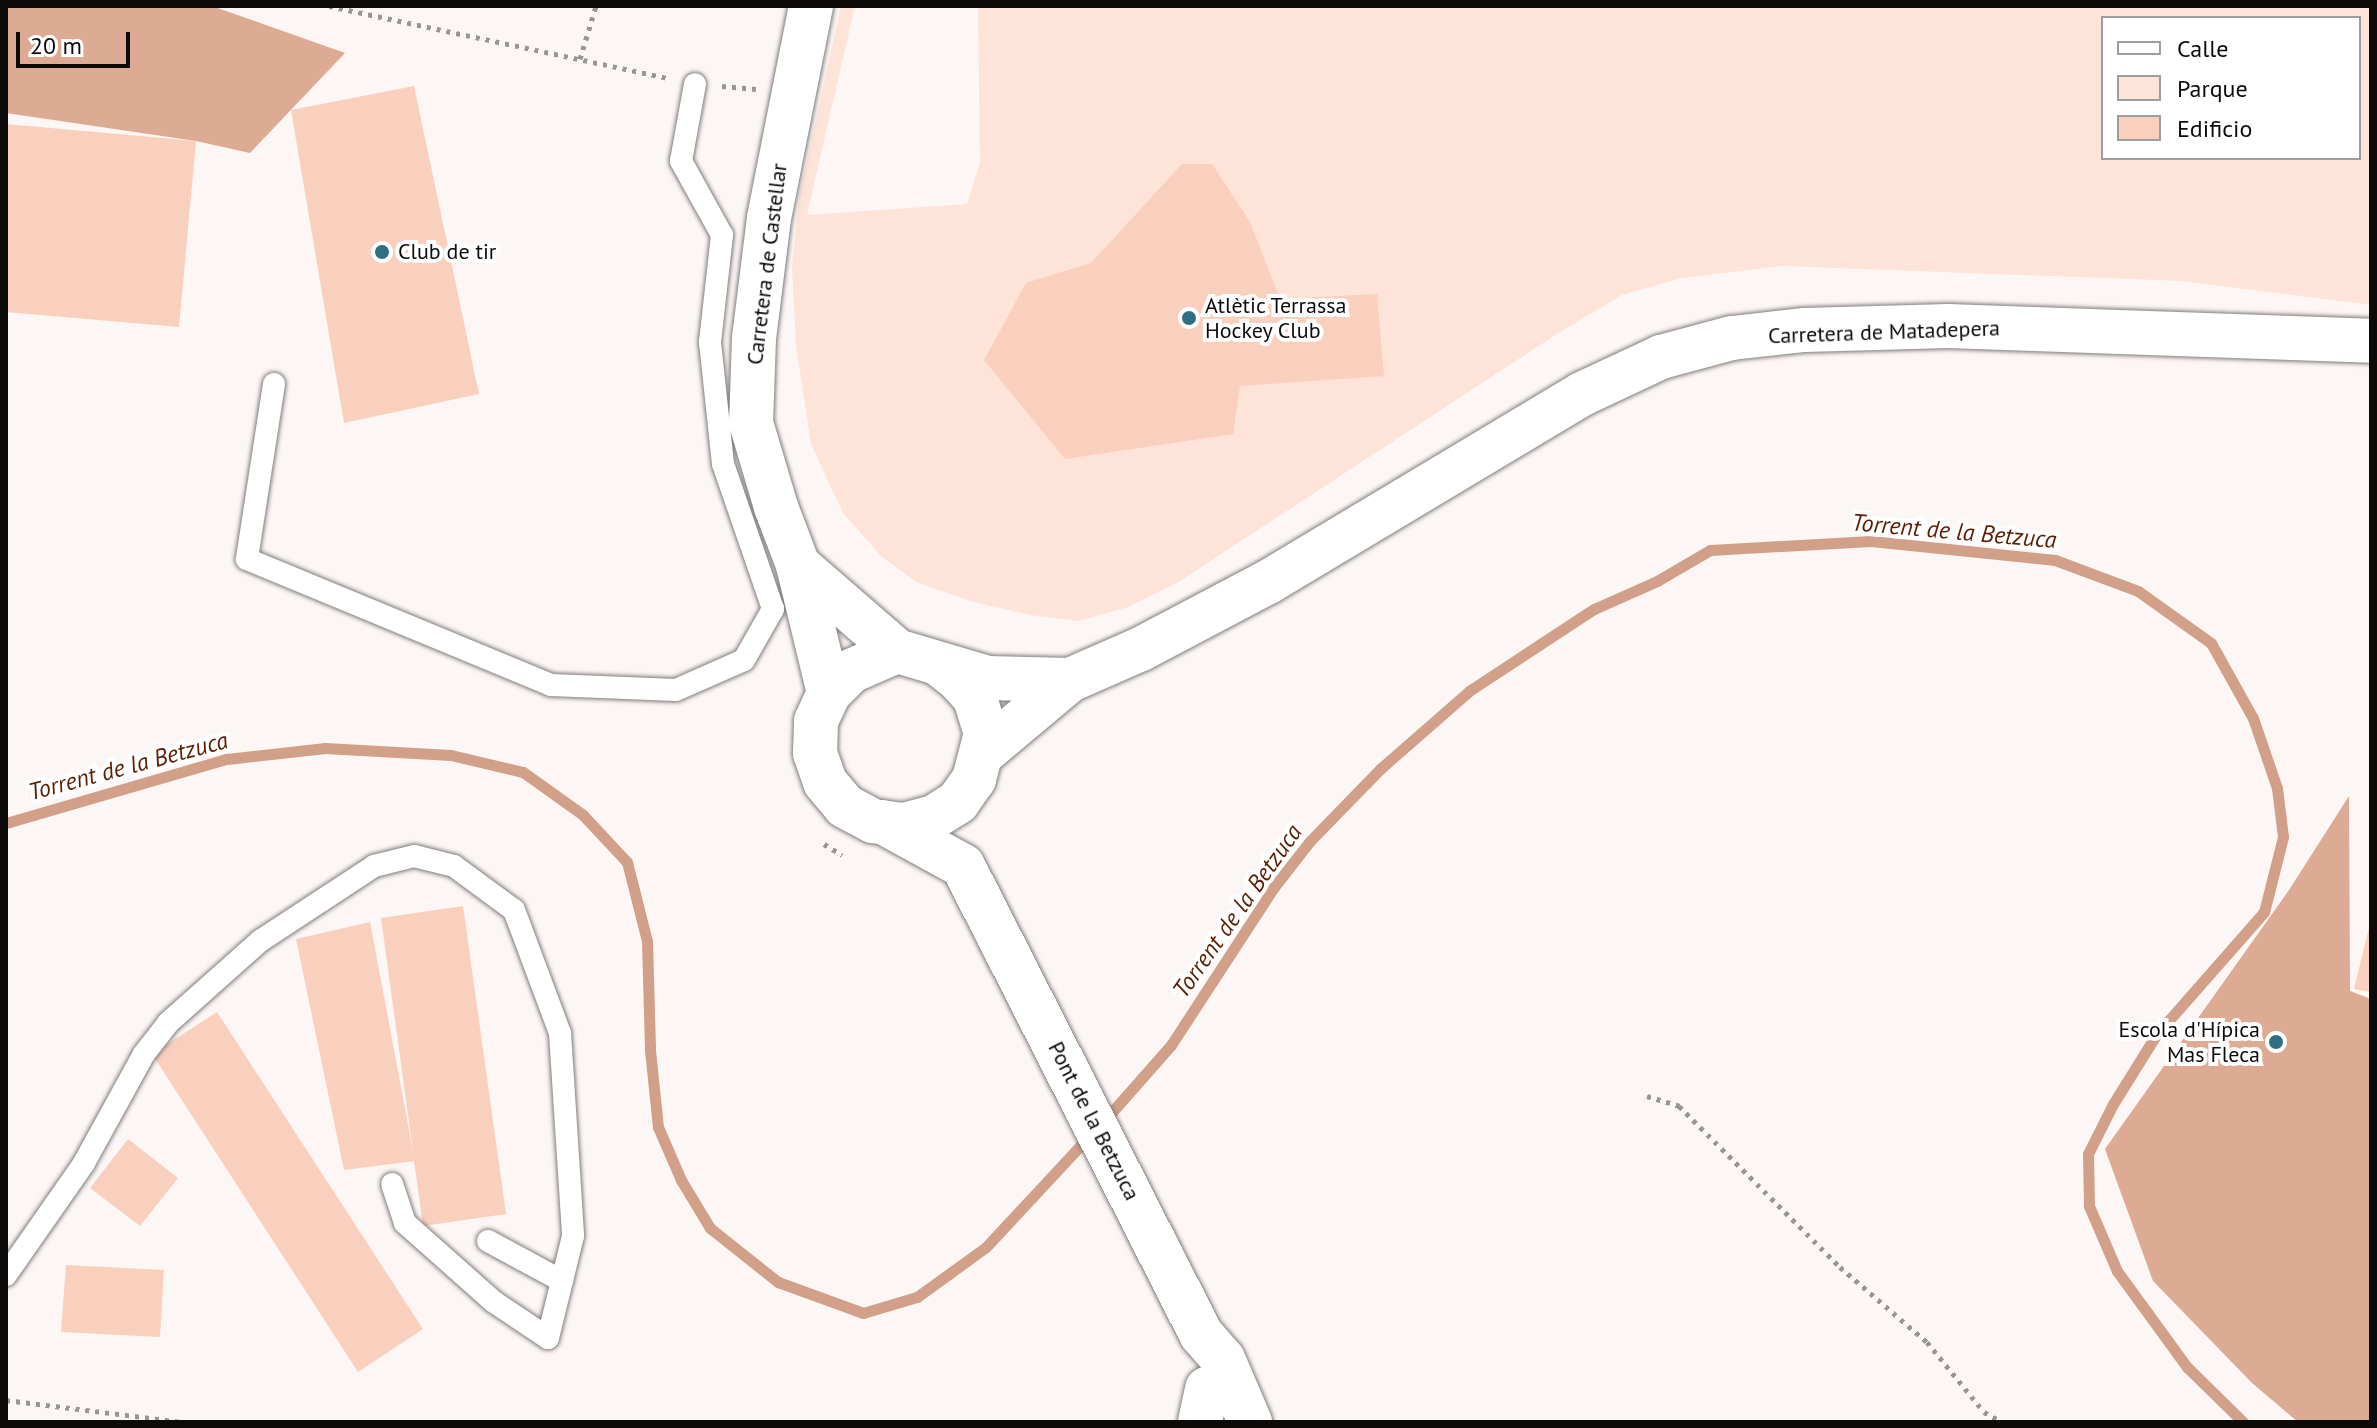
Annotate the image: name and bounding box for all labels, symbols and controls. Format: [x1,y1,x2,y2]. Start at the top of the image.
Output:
scale bar [20,16,134,66]
legend [2101,16,2361,160]
text: 20 m [30,30,82,61]
text: Calle [2177,33,2228,64]
text: Parque [2177,73,2248,104]
text: Edificio [2177,113,2252,144]
street label: Carretera de Castellar [742,162,792,366]
place label: Club de tir [398,239,496,265]
marker: Club de tir [373,243,391,261]
place label: Atlètic Terrassa Hockey Club [1205,292,1348,344]
marker: Atlètic Terrassa Hockey Club [1180,309,1198,327]
street label: Carretera de Matadepera [1768,315,2000,349]
water label: Torrent de la Betzuca [1850,508,2058,554]
water label: Torrent de la Betzuca [25,726,231,806]
water label: Torrent de la Betzuca [1166,819,1308,1003]
place label: Escola d'Hípica Mas Fleca [2119,1016,2260,1068]
marker: Escola d'Hípica Mas Fleca [2267,1033,2285,1051]
street label: Pont de la Betzuca [1043,1037,1145,1205]

